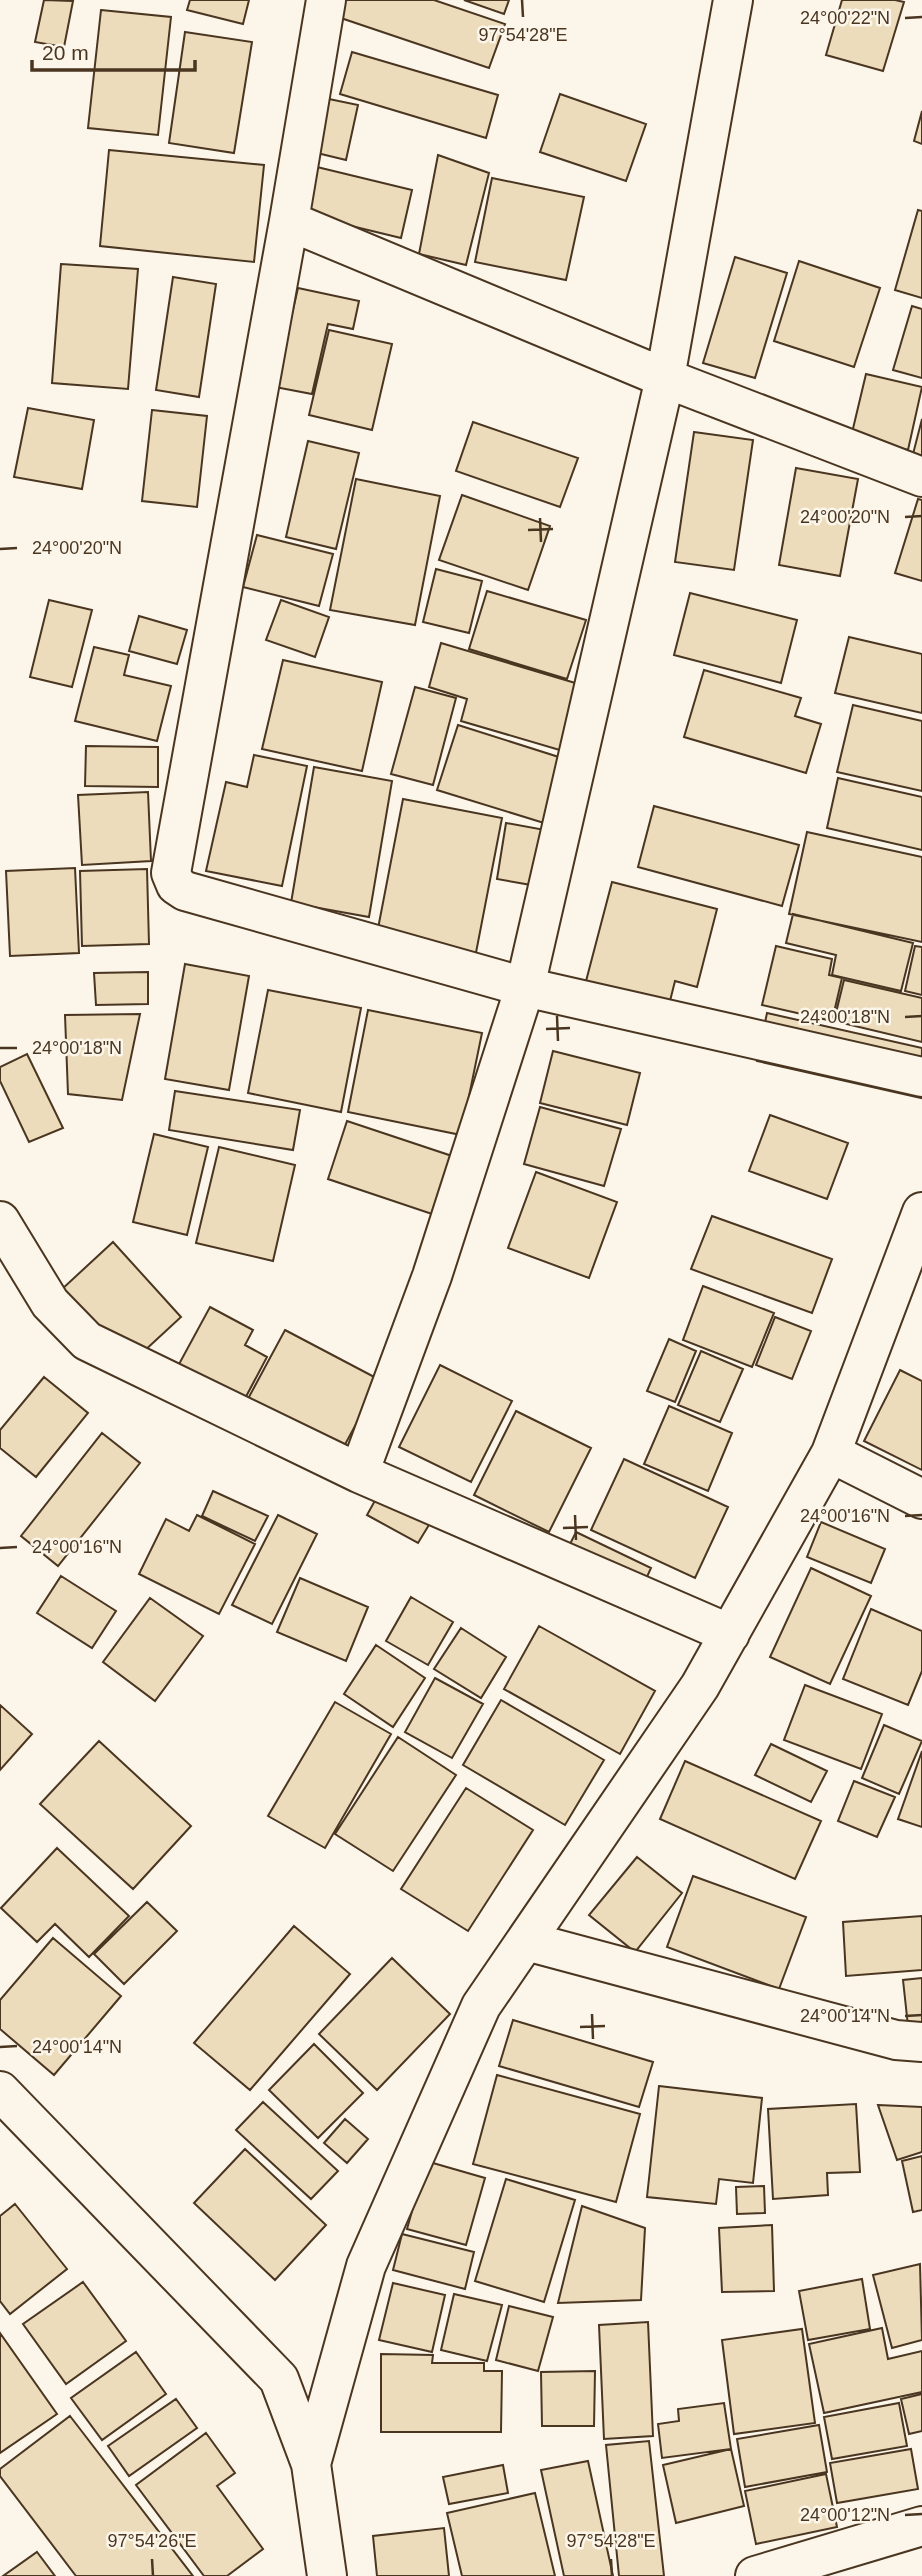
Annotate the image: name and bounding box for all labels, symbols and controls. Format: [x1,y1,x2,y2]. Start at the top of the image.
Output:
text: 24°00'22"N [800,8,890,28]
text: 97°54'28"E [478,25,568,45]
scale bar [32,28,194,72]
text: 20 m [42,41,89,64]
text: 24°00'20"N [800,507,890,527]
text: 24°00'20"N [32,538,122,558]
text: 24°00'18"N [800,1007,890,1027]
text: 24°00'18"N [32,1038,122,1058]
text: 24°00'16"N [800,1506,890,1526]
text: 24°00'16"N [32,1537,122,1557]
text: 24°00'14"N [800,2006,890,2026]
text: 24°00'14"N [32,2037,122,2057]
text: 24°00'12"N [800,2505,890,2525]
text: 97°54'26"E [107,2531,197,2551]
text: 97°54'28"E [566,2531,656,2551]

